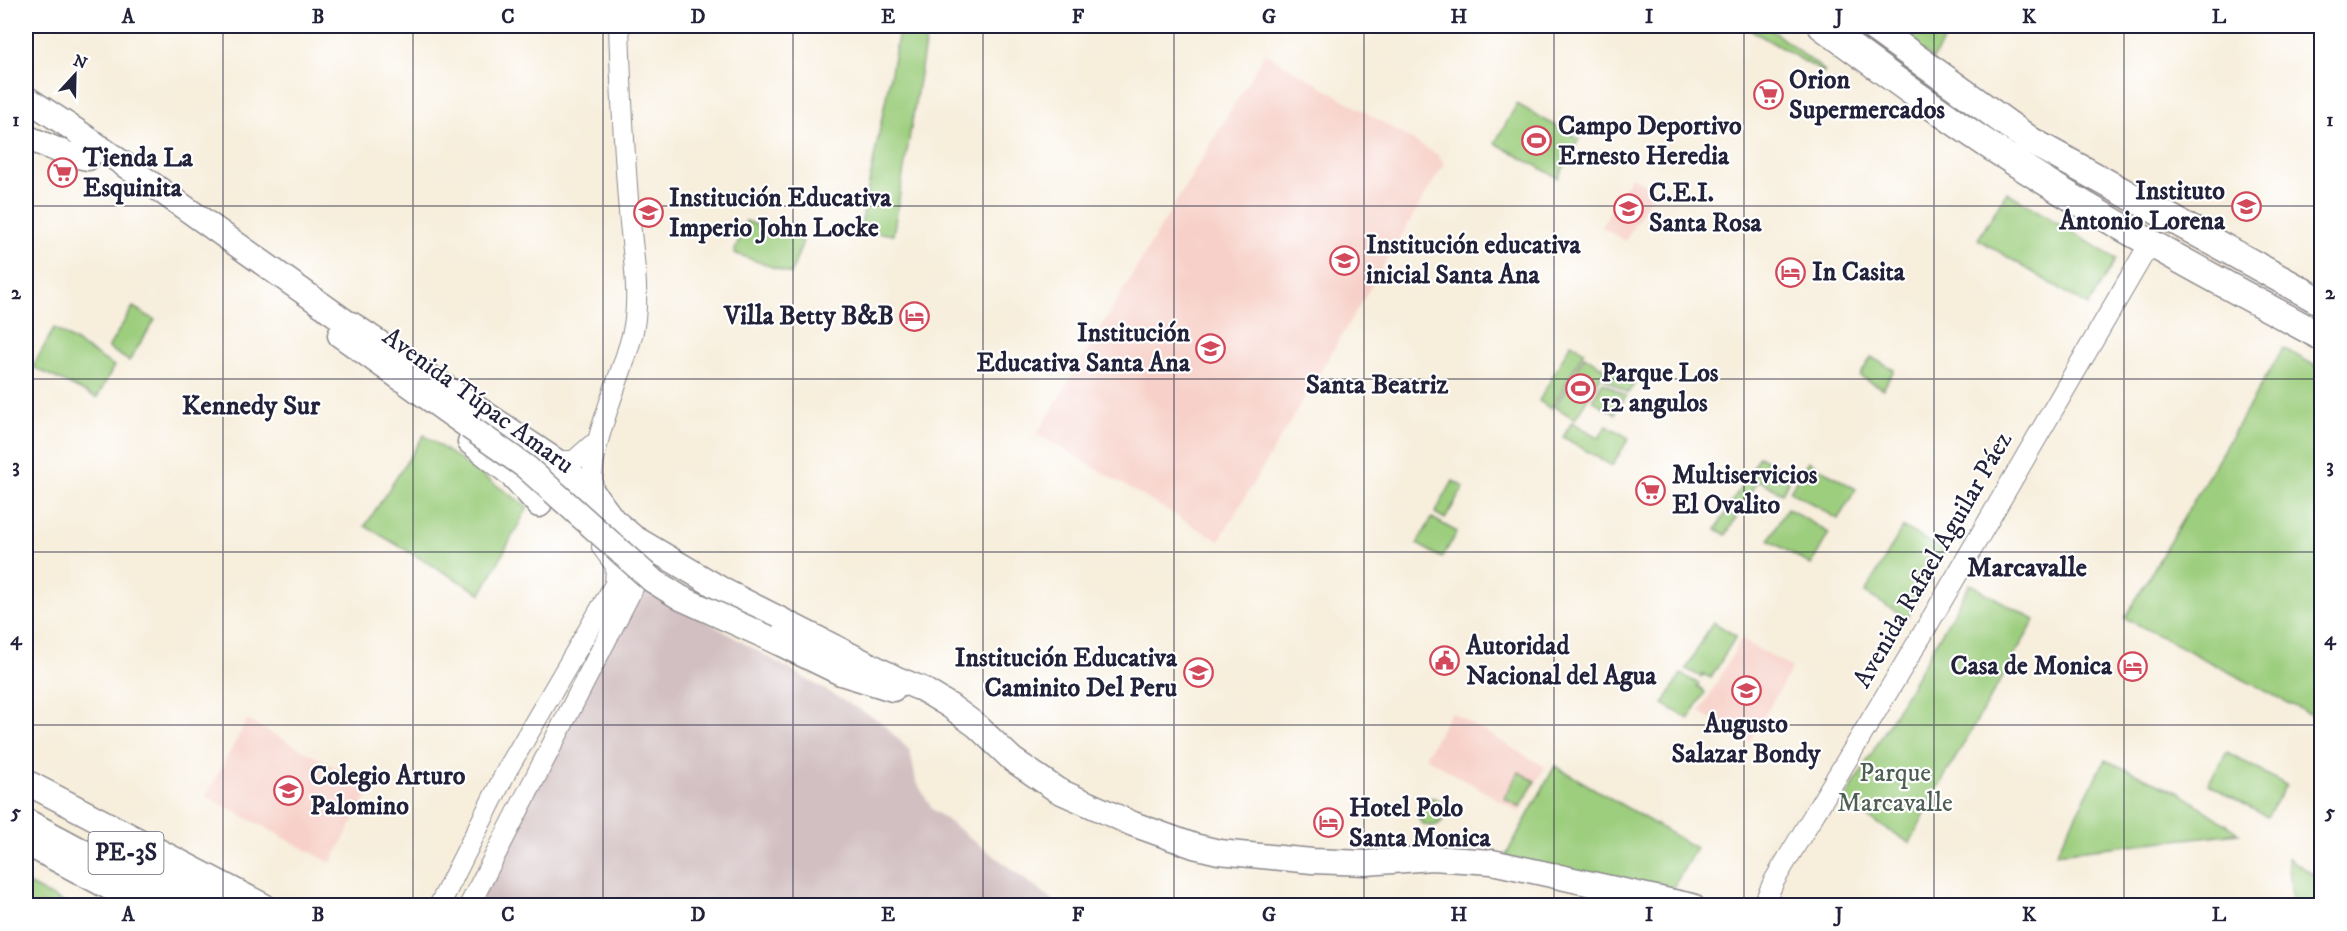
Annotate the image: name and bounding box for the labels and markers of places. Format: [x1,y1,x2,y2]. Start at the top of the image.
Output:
place label: Orion Supermercados [1789,64,1945,127]
supermarket icon: Orion Supermercados [1752,79,1784,111]
place label: Campo Deportivo Ernesto Heredia [1558,110,1742,173]
sports icon: Campo Deportivo Ernesto Heredia [1521,125,1553,157]
place label: Tienda La Esquinita [82,142,194,205]
supermarket icon: Tienda La Esquinita [46,157,78,189]
place label: Instituto Antonio Lorena [2058,175,2226,238]
place label: C.E.I. Santa Rosa [1649,177,1763,240]
place label: Institución Educativa Imperio John Locke [669,182,892,245]
school or university icon: Instituto Antonio Lorena [2230,190,2262,222]
school or university icon: C.E.I. Santa Rosa [1612,192,1644,224]
school or university icon: Institución Educativa Imperio John Locke [632,197,664,229]
place label: Institución educativa inicial Santa Ana [1366,229,1582,292]
school or university icon: Institución educativa inicial Santa Ana [1329,244,1361,276]
hotel icon: In Casita [1775,256,1807,288]
place label: In Casita [1812,256,1906,289]
place label: Villa Betty B&B [723,300,894,333]
hotel icon: Villa Betty B&B [899,300,931,332]
place label: Institución Educativa Santa Ana [976,317,1191,380]
school or university icon: Institución Educativa Santa Ana [1195,332,1227,364]
place label: Parque Los 12 angulos [1601,357,1719,420]
sports icon: Parque Los 12 angulos [1564,372,1596,404]
place label: Multiservicios El Ovalito [1672,459,1818,522]
supermarket icon: Multiservicios El Ovalito [1635,474,1667,506]
place label: Autoridad Nacional del Agua [1465,630,1657,693]
place label: Institución Educativa Caminito Del Peru [955,642,1178,705]
public building icon: Autoridad Nacional del Agua [1429,645,1461,677]
place label: Casa de Monica [1950,650,2113,683]
hotel icon: Casa de Monica [2117,650,2149,682]
school or university icon: Institución Educativa Caminito Del Peru [1182,657,1214,689]
school or university icon: Augusto Salazar Bondy [1730,674,1762,706]
place label: Augusto Salazar Bondy [1672,708,1821,771]
place label: Colegio Arturo Palomino [310,760,466,823]
school or university icon: Colegio Arturo Palomino [273,775,305,807]
place label: Hotel Polo Santa Monica [1349,792,1492,855]
hotel icon: Hotel Polo Santa Monica [1312,807,1344,839]

